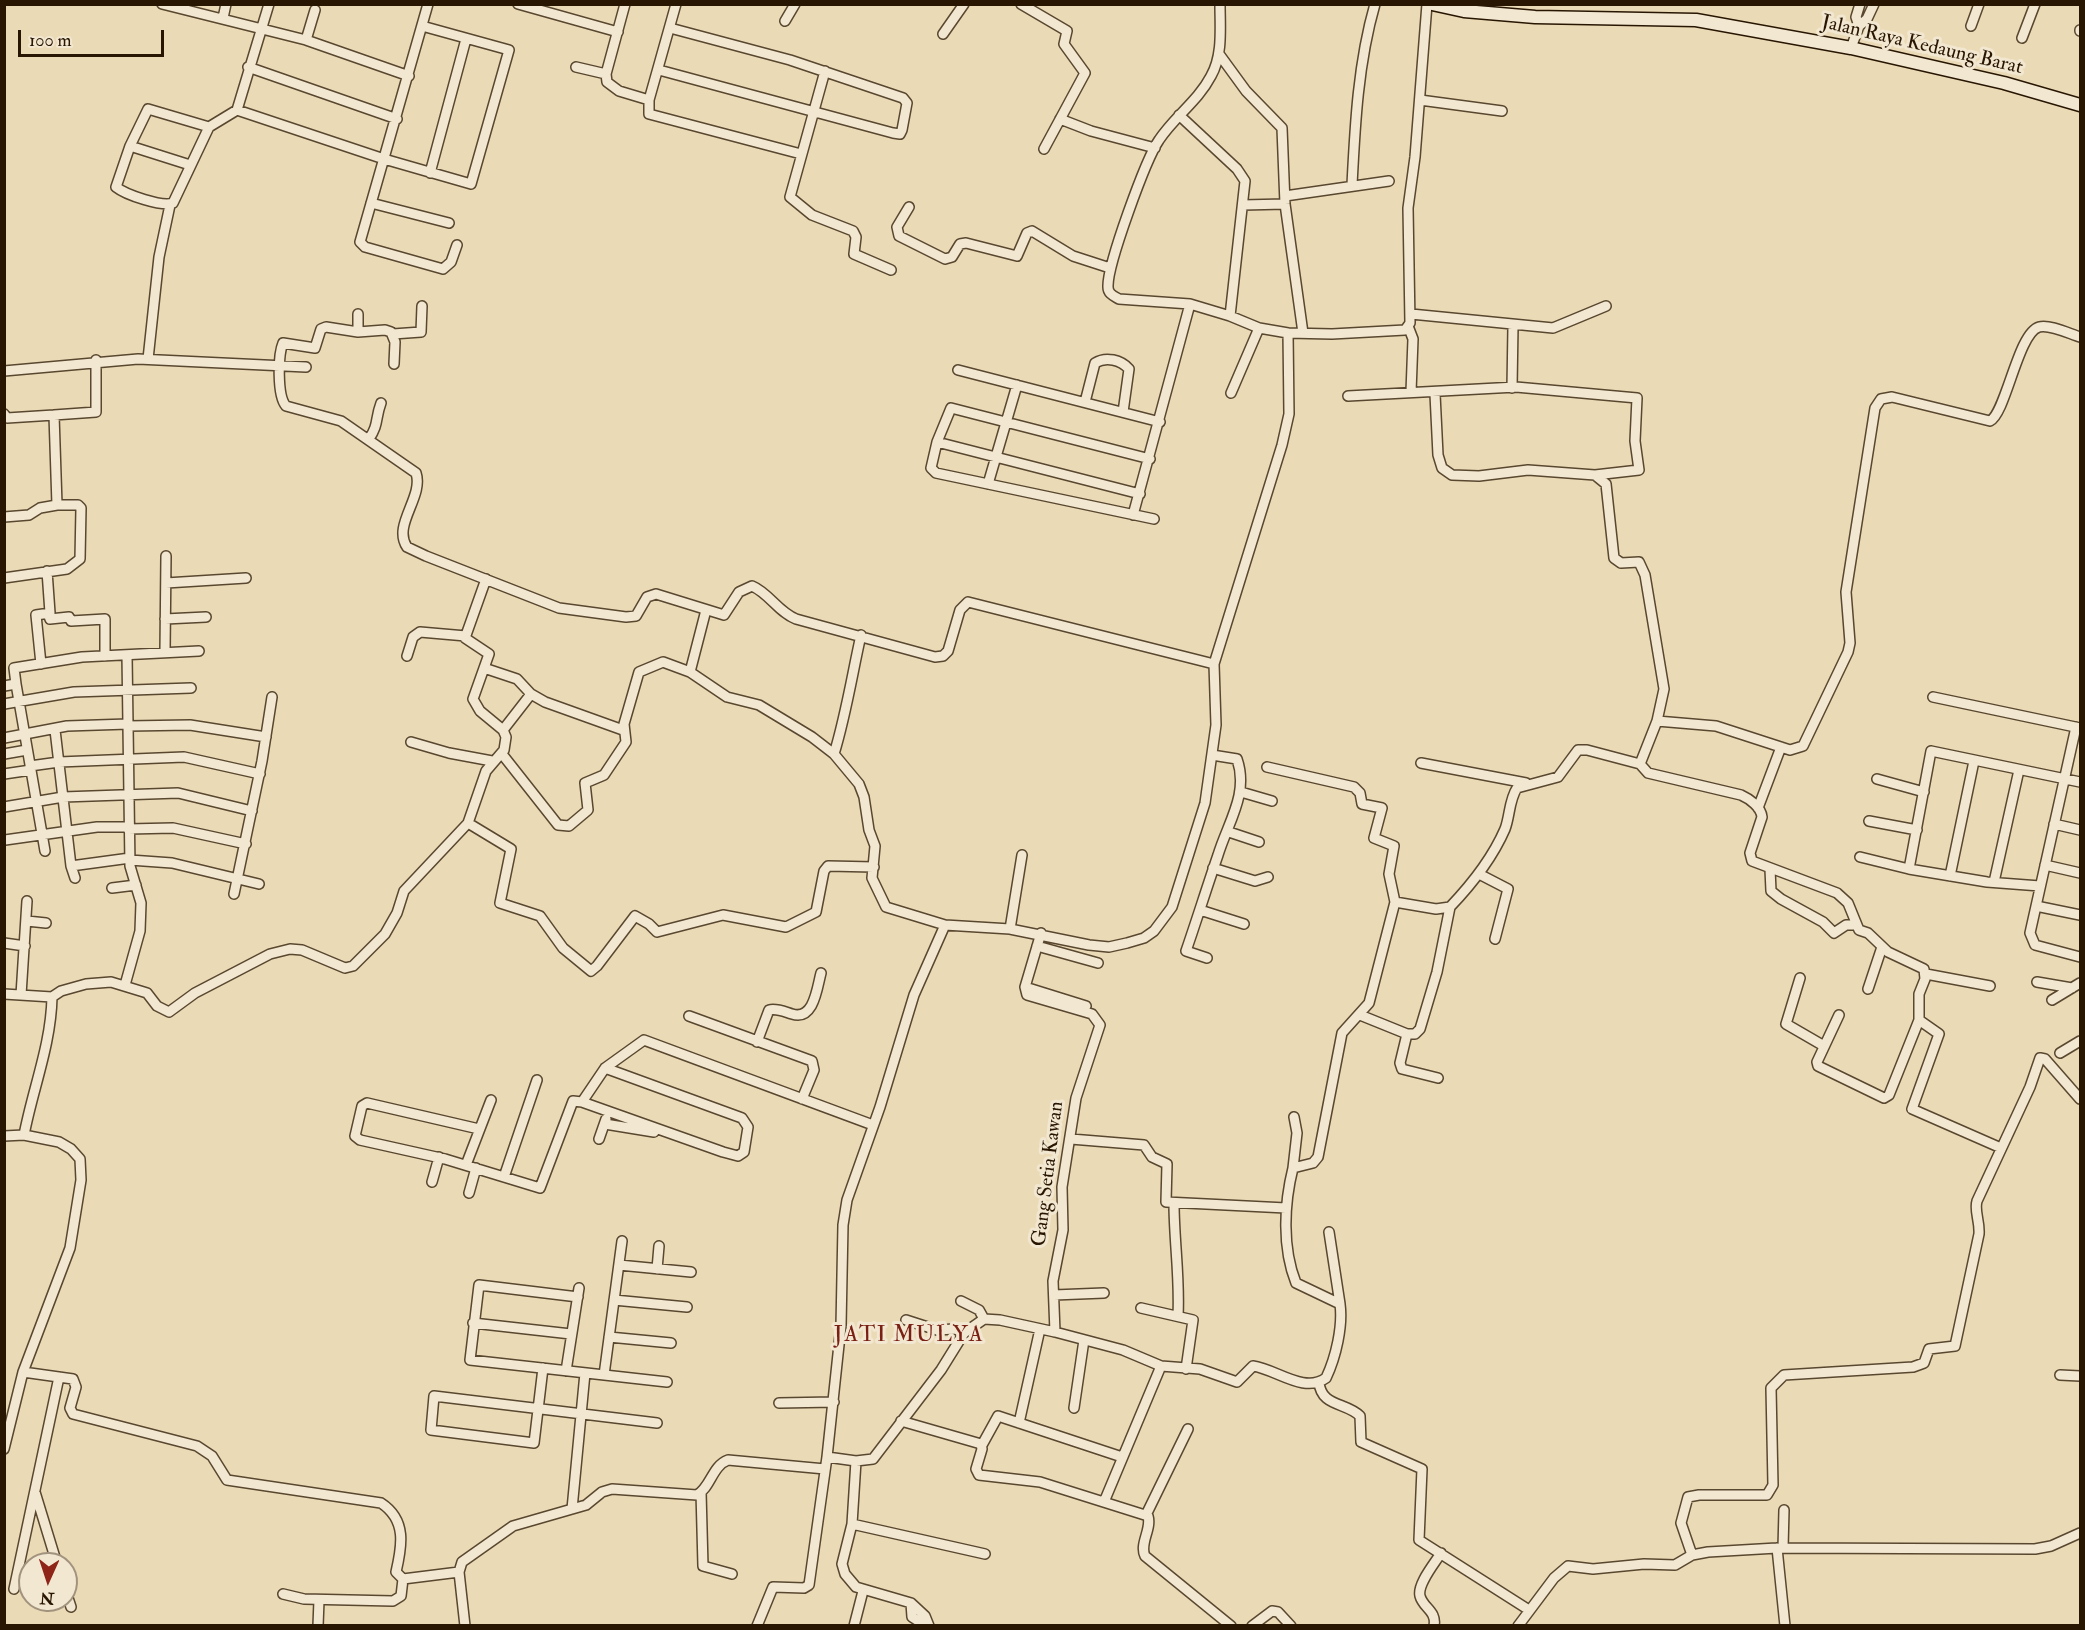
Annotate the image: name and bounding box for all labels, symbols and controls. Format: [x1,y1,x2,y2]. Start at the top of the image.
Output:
street label: Jalan Raya Kedaung Barat [1819,11,2025,81]
scale bar [21,18,166,56]
text: 100 m [29,29,72,52]
street label: Gang Setia Kawan [1028,1100,1070,1248]
district label: JATI MULYA [834,1323,984,1349]
north arrow [18,1552,78,1612]
text: N [39,1588,55,1608]

